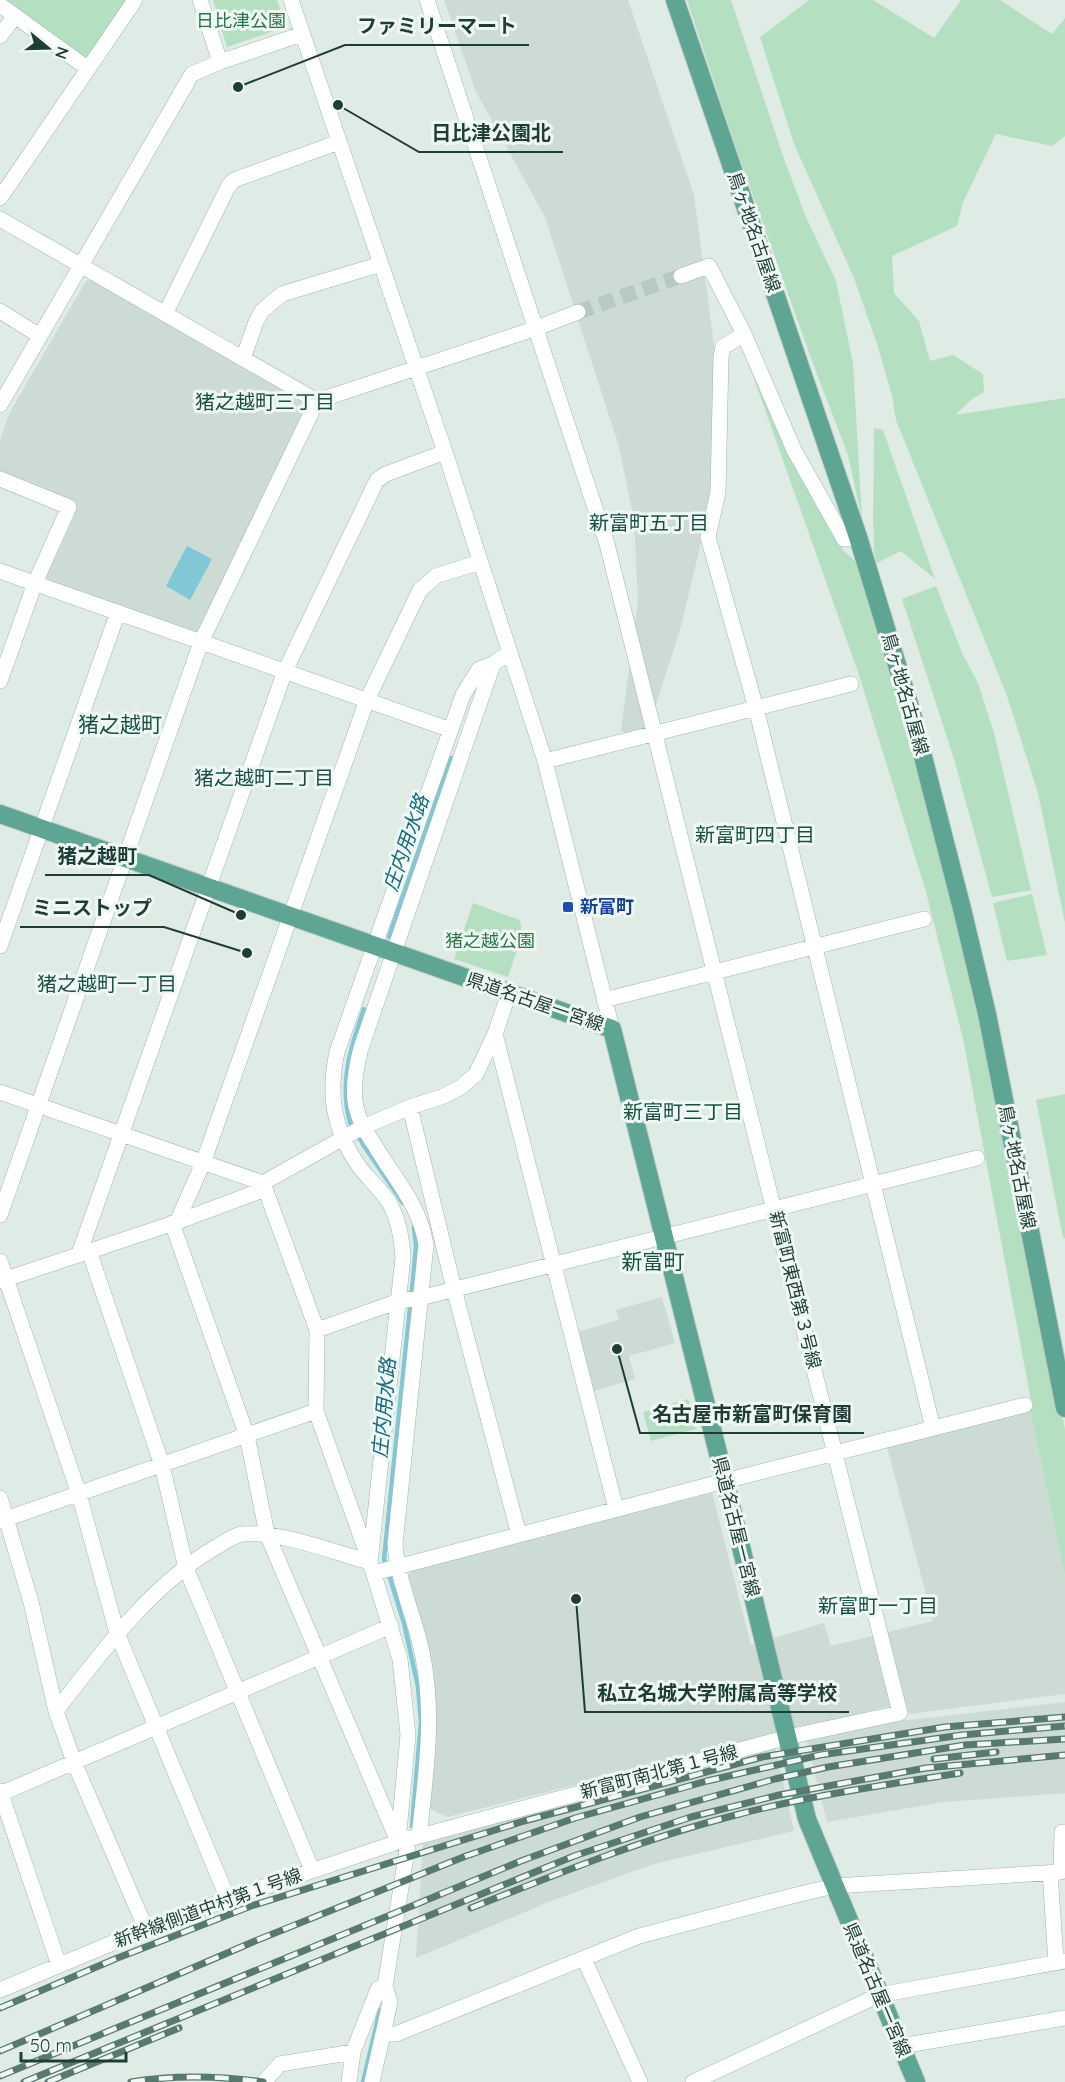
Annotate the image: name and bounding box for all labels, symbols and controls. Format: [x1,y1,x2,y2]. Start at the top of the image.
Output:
callout: ファミリーマート [345,7,529,45]
park label: 日比津公園 [196,9,286,32]
text: ファミリーマート [357,13,517,38]
north arrow [18,18,78,78]
text: N [51,44,74,62]
callout: 日比津公園北 [419,114,563,152]
text: 日比津公園北 [431,120,551,145]
street label: 鳥ヶ地名古屋線 [723,169,786,295]
district label: 猪之越町三丁目 [195,389,335,414]
district label: 新富町五丁目 [589,510,709,535]
street label: 鳥ヶ地名古屋線 [877,630,934,758]
district label: 猪之越町 [78,711,162,737]
district label: 猪之越町二丁目 [194,765,334,790]
water label: 庄内用水路 [377,790,434,894]
district label: 新富町四丁目 [695,822,815,847]
callout: 猪之越町 [45,837,149,875]
text: 猪之越町 [57,843,137,868]
callout: ミニストップ [20,889,164,927]
text: ミニストップ [32,895,152,920]
place label: 新富町 [580,895,634,918]
marker: 新富町 [561,900,575,914]
park label: 猪之越公園 [445,929,535,952]
street label: 県道名古屋一宮線 [463,967,607,1036]
district label: 猪之越町一丁目 [37,971,177,996]
district label: 新富町三丁目 [623,1099,743,1124]
street label: 鳥ヶ地名古屋線 [994,1103,1041,1231]
street label: 新富町東西第３号線 [765,1209,826,1371]
district label: 新富町 [622,1248,685,1274]
water label: 庄内用水路 [367,1355,400,1459]
callout: 名古屋市新富町保育園 [640,1395,864,1433]
text: 名古屋市新富町保育園 [652,1401,852,1426]
street label: 県道名古屋一宮線 [708,1454,765,1600]
district label: 新富町一丁目 [818,1593,938,1618]
callout: 私立名城大学附属高等学校 [585,1674,849,1712]
text: 私立名城大学附属高等学校 [597,1680,837,1705]
street label: 新富町南北第１号線 [578,1739,740,1804]
street label: 新幹線側道中村第１号線 [111,1863,305,1952]
street label: 県道名古屋一宮線 [839,1919,916,2061]
scale bar [21,2025,126,2063]
text: 50 m [30,2034,72,2057]

